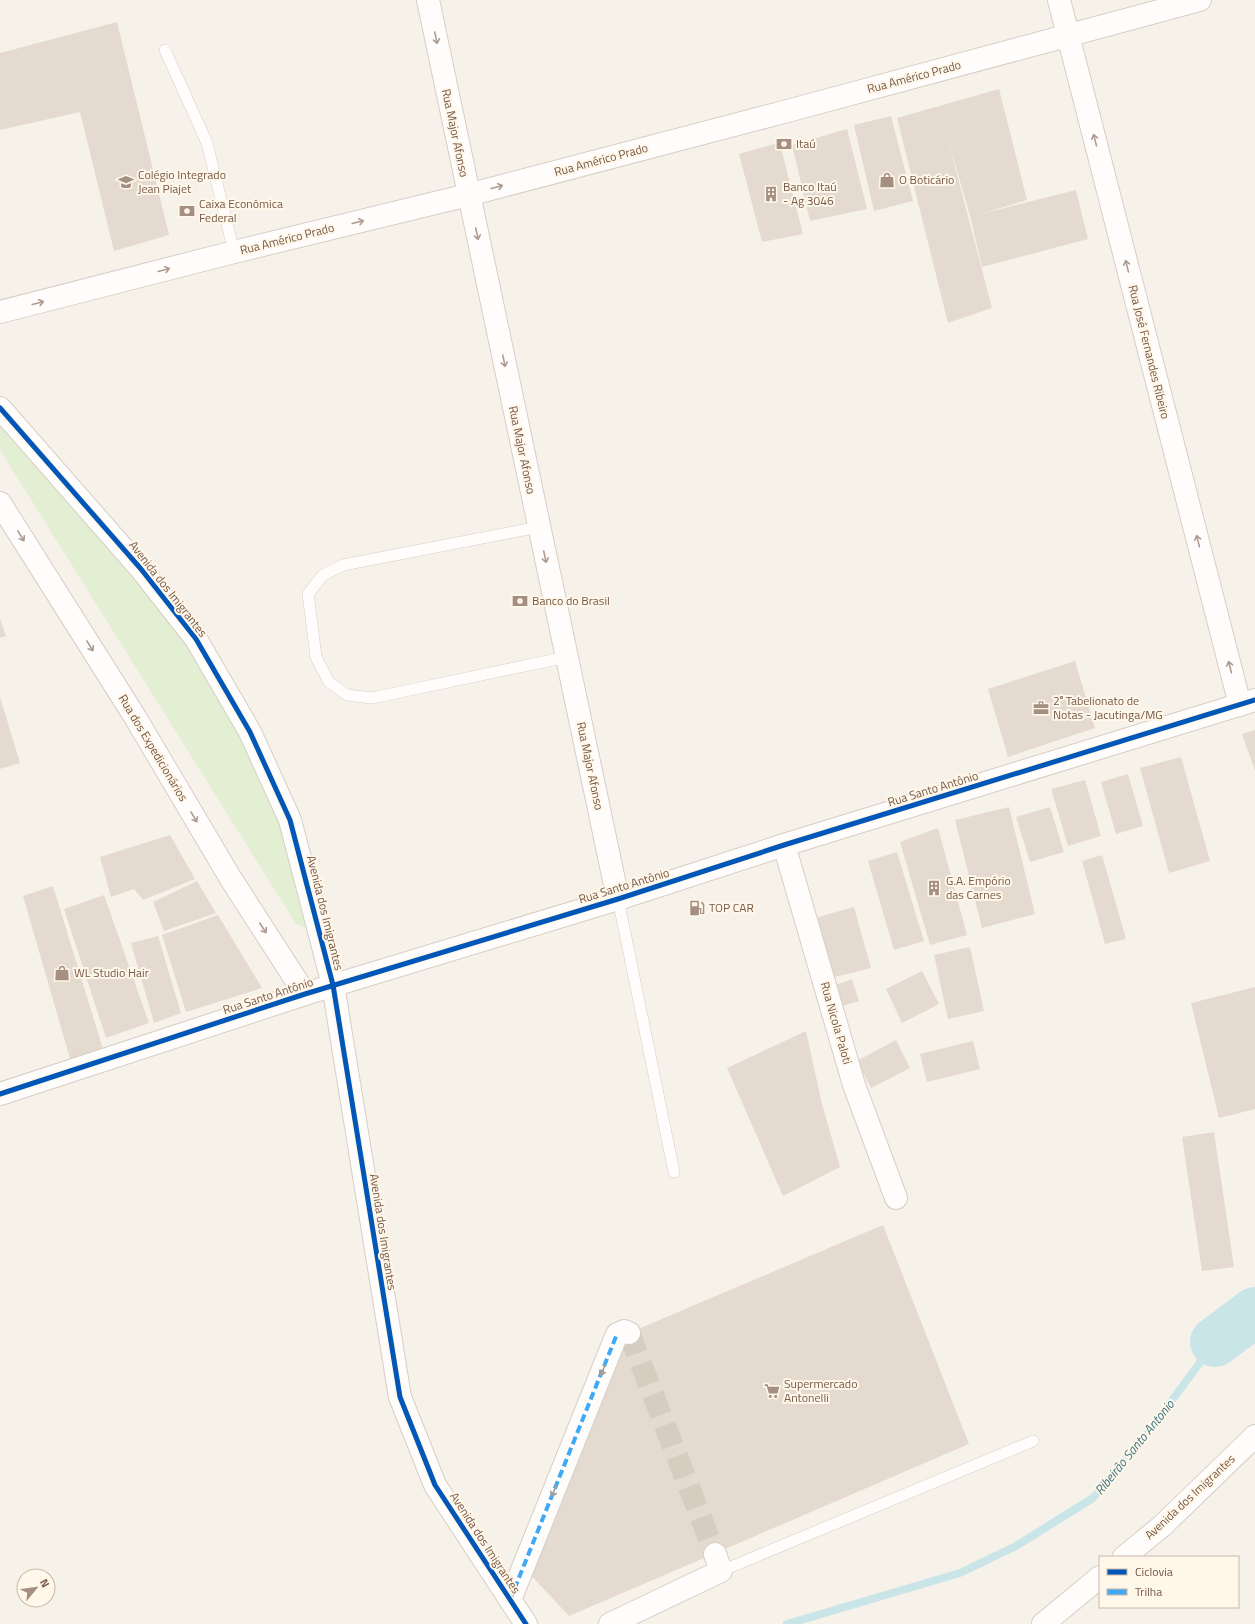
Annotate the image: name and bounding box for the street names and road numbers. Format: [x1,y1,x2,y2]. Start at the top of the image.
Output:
street label: Rua Américo Prado [865,55,963,98]
street label: Rua Major Afonso [437,87,474,179]
street label: Rua Américo Prado [552,138,650,181]
street label: Rua Américo Prado [238,218,336,259]
street label: Rua José Fernandes Ribeiro [1124,283,1175,421]
street label: Rua Major Afonso [504,404,541,496]
street label: Avenida dos Imigrantes [125,536,212,641]
street label: Rua dos Expedicionários [114,691,193,805]
street label: Rua Major Afonso [572,720,609,812]
street label: Rua Santo Antônio [885,766,981,811]
street label: Avenida dos Imigrantes [302,853,349,973]
street label: Rua Santo Antônio [576,863,672,908]
street label: Rua Santo Antônio [220,972,315,1019]
street label: Rua Nicola Paloti [816,979,857,1066]
street label: Avenida dos Imigrantes [365,1172,402,1292]
street label: Avenida dos Imigrantes [1140,1449,1240,1544]
street label: Avenida dos Imigrantes [445,1488,526,1598]

